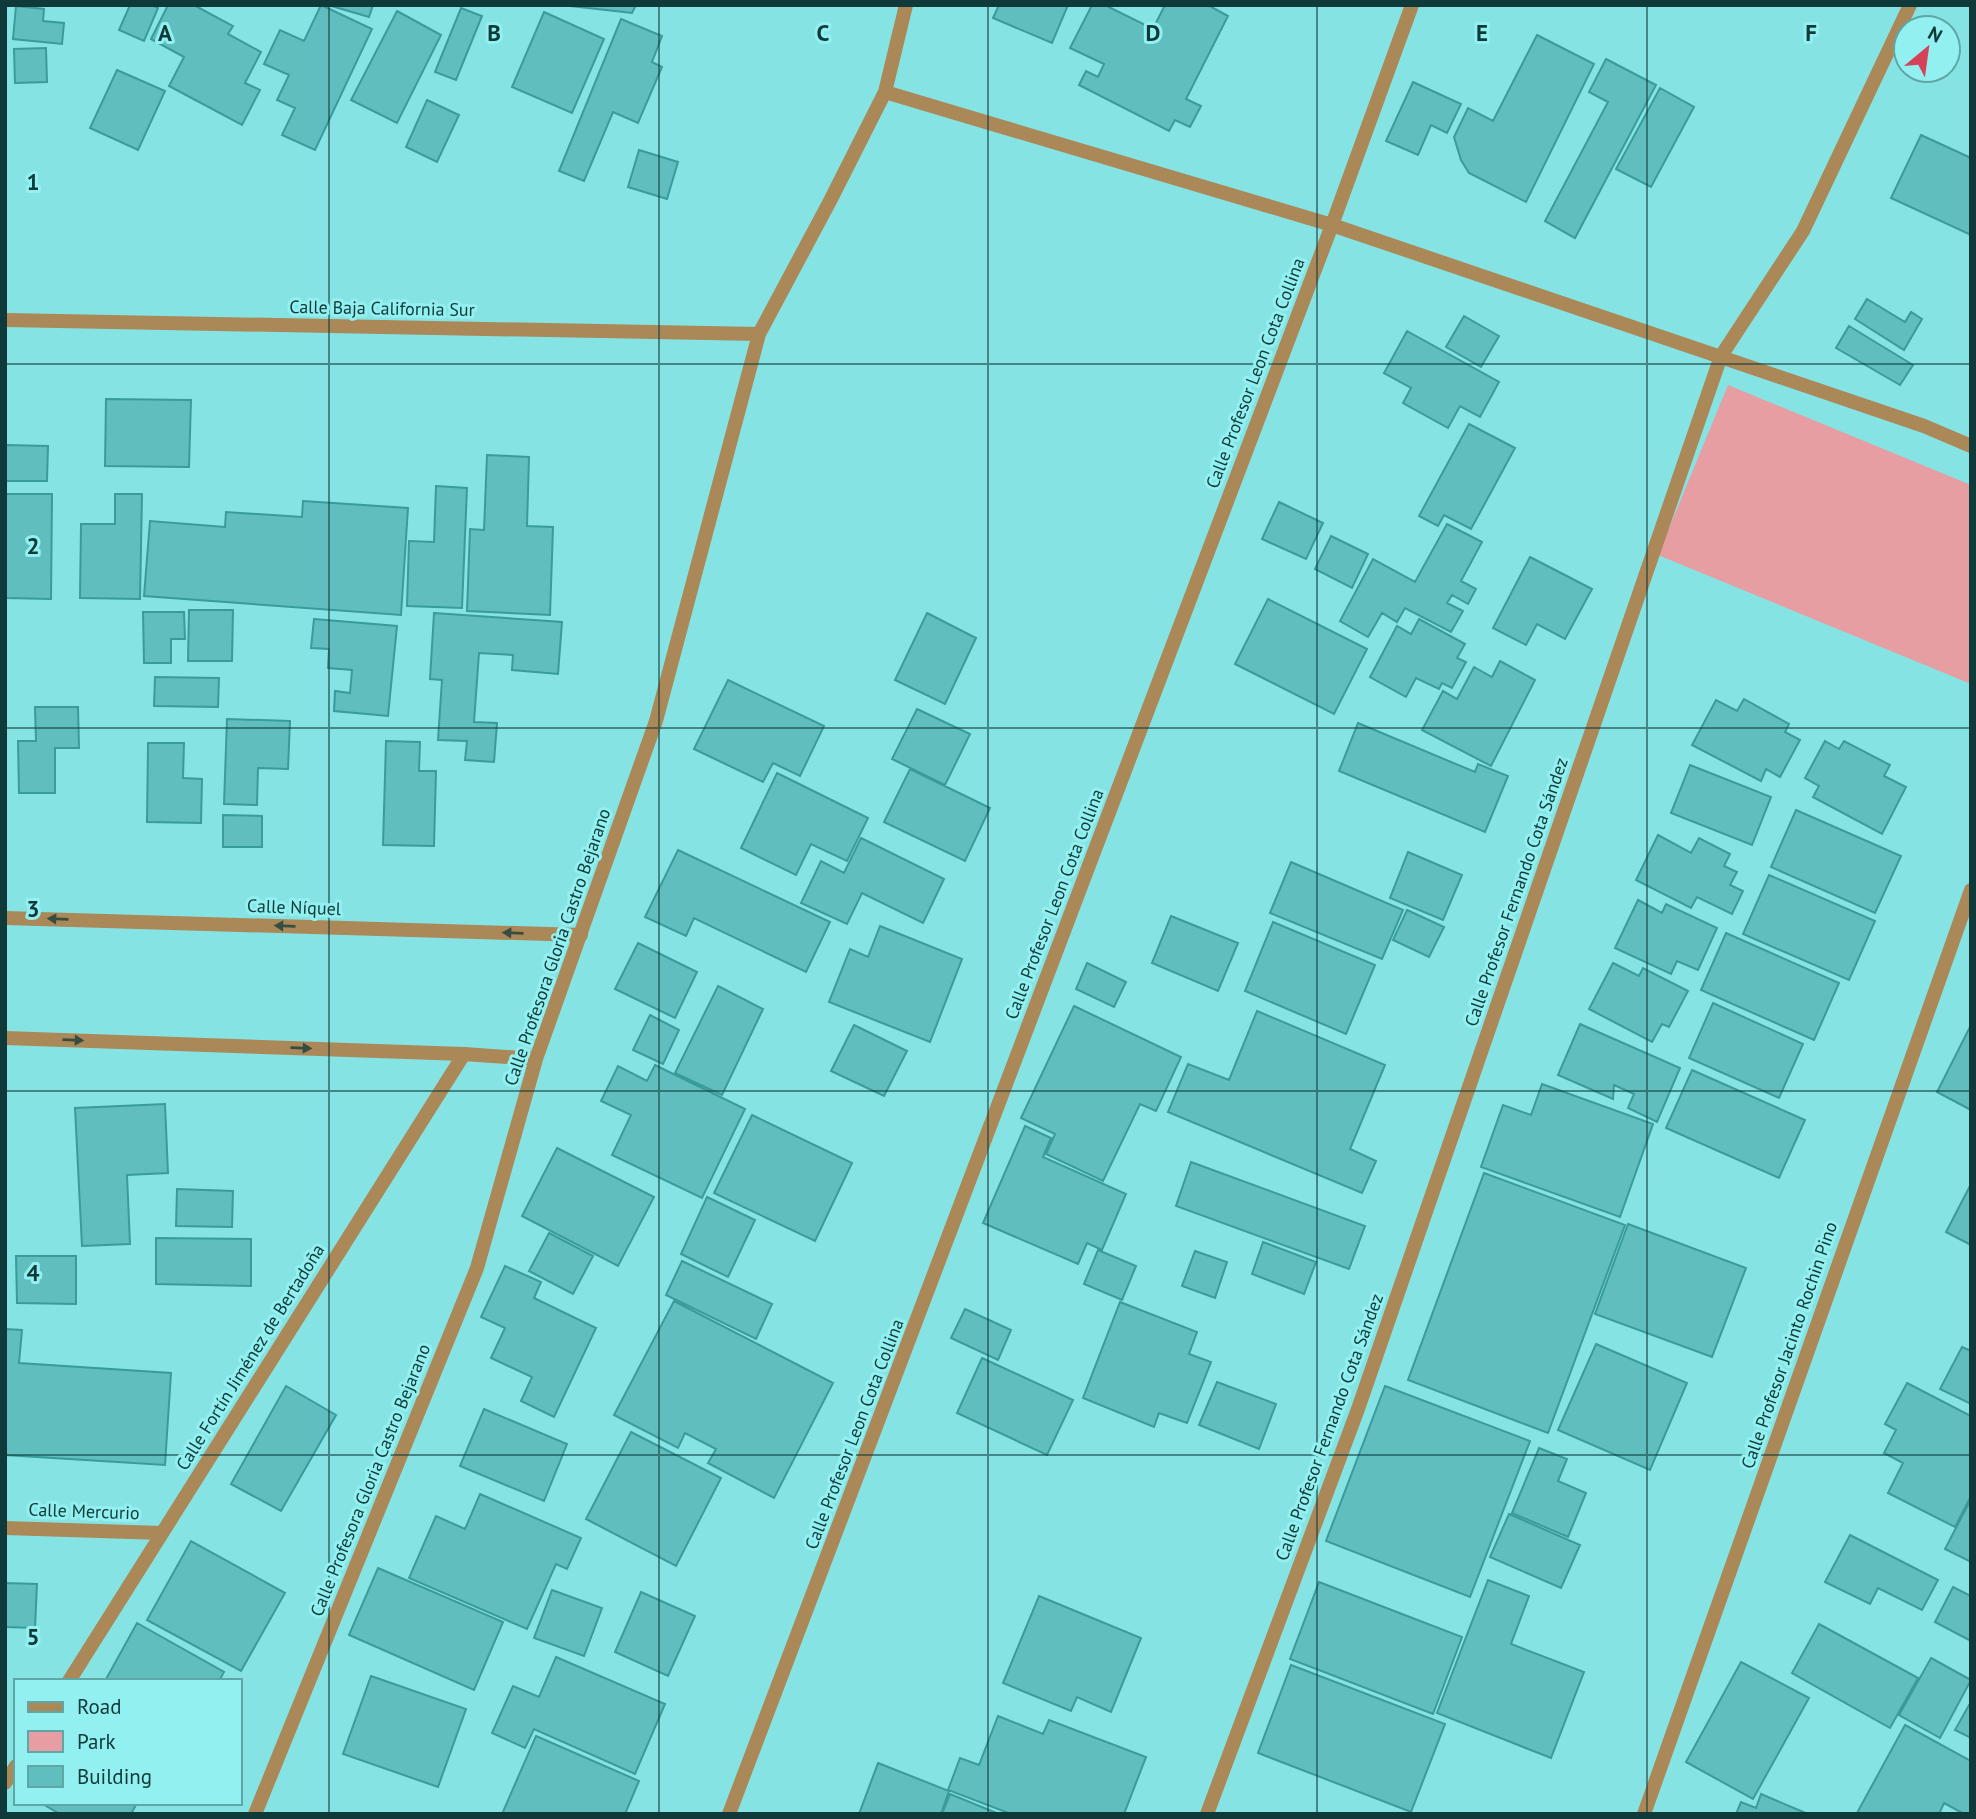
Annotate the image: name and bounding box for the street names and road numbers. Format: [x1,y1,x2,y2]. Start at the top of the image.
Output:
street label: Calle Profesor Leon Cota Collina [1200,254,1310,492]
street label: Calle Baja California Sur [289,295,475,321]
street label: Calle Profesor Fernando Cota Sández [1459,755,1573,1029]
street label: Calle Profesor Leon Cota Collina [999,785,1109,1023]
street label: Calle Profesora Gloria Castro Bejarano [499,805,615,1089]
street label: Calle Níquel [247,894,342,920]
street label: Calle Profesor Jacinto Rochin Pino [1736,1218,1842,1472]
street label: Calle Fortín Jiménez de Bertadoña [171,1240,329,1474]
street label: Calle Profesor Fernando Cota Sández [1270,1290,1388,1564]
street label: Calle Profesor Leon Cota Collina [799,1315,909,1553]
street label: Calle Profesora Gloria Castro Bejarano [305,1340,435,1620]
street label: Calle Mercurio [28,1498,140,1524]

